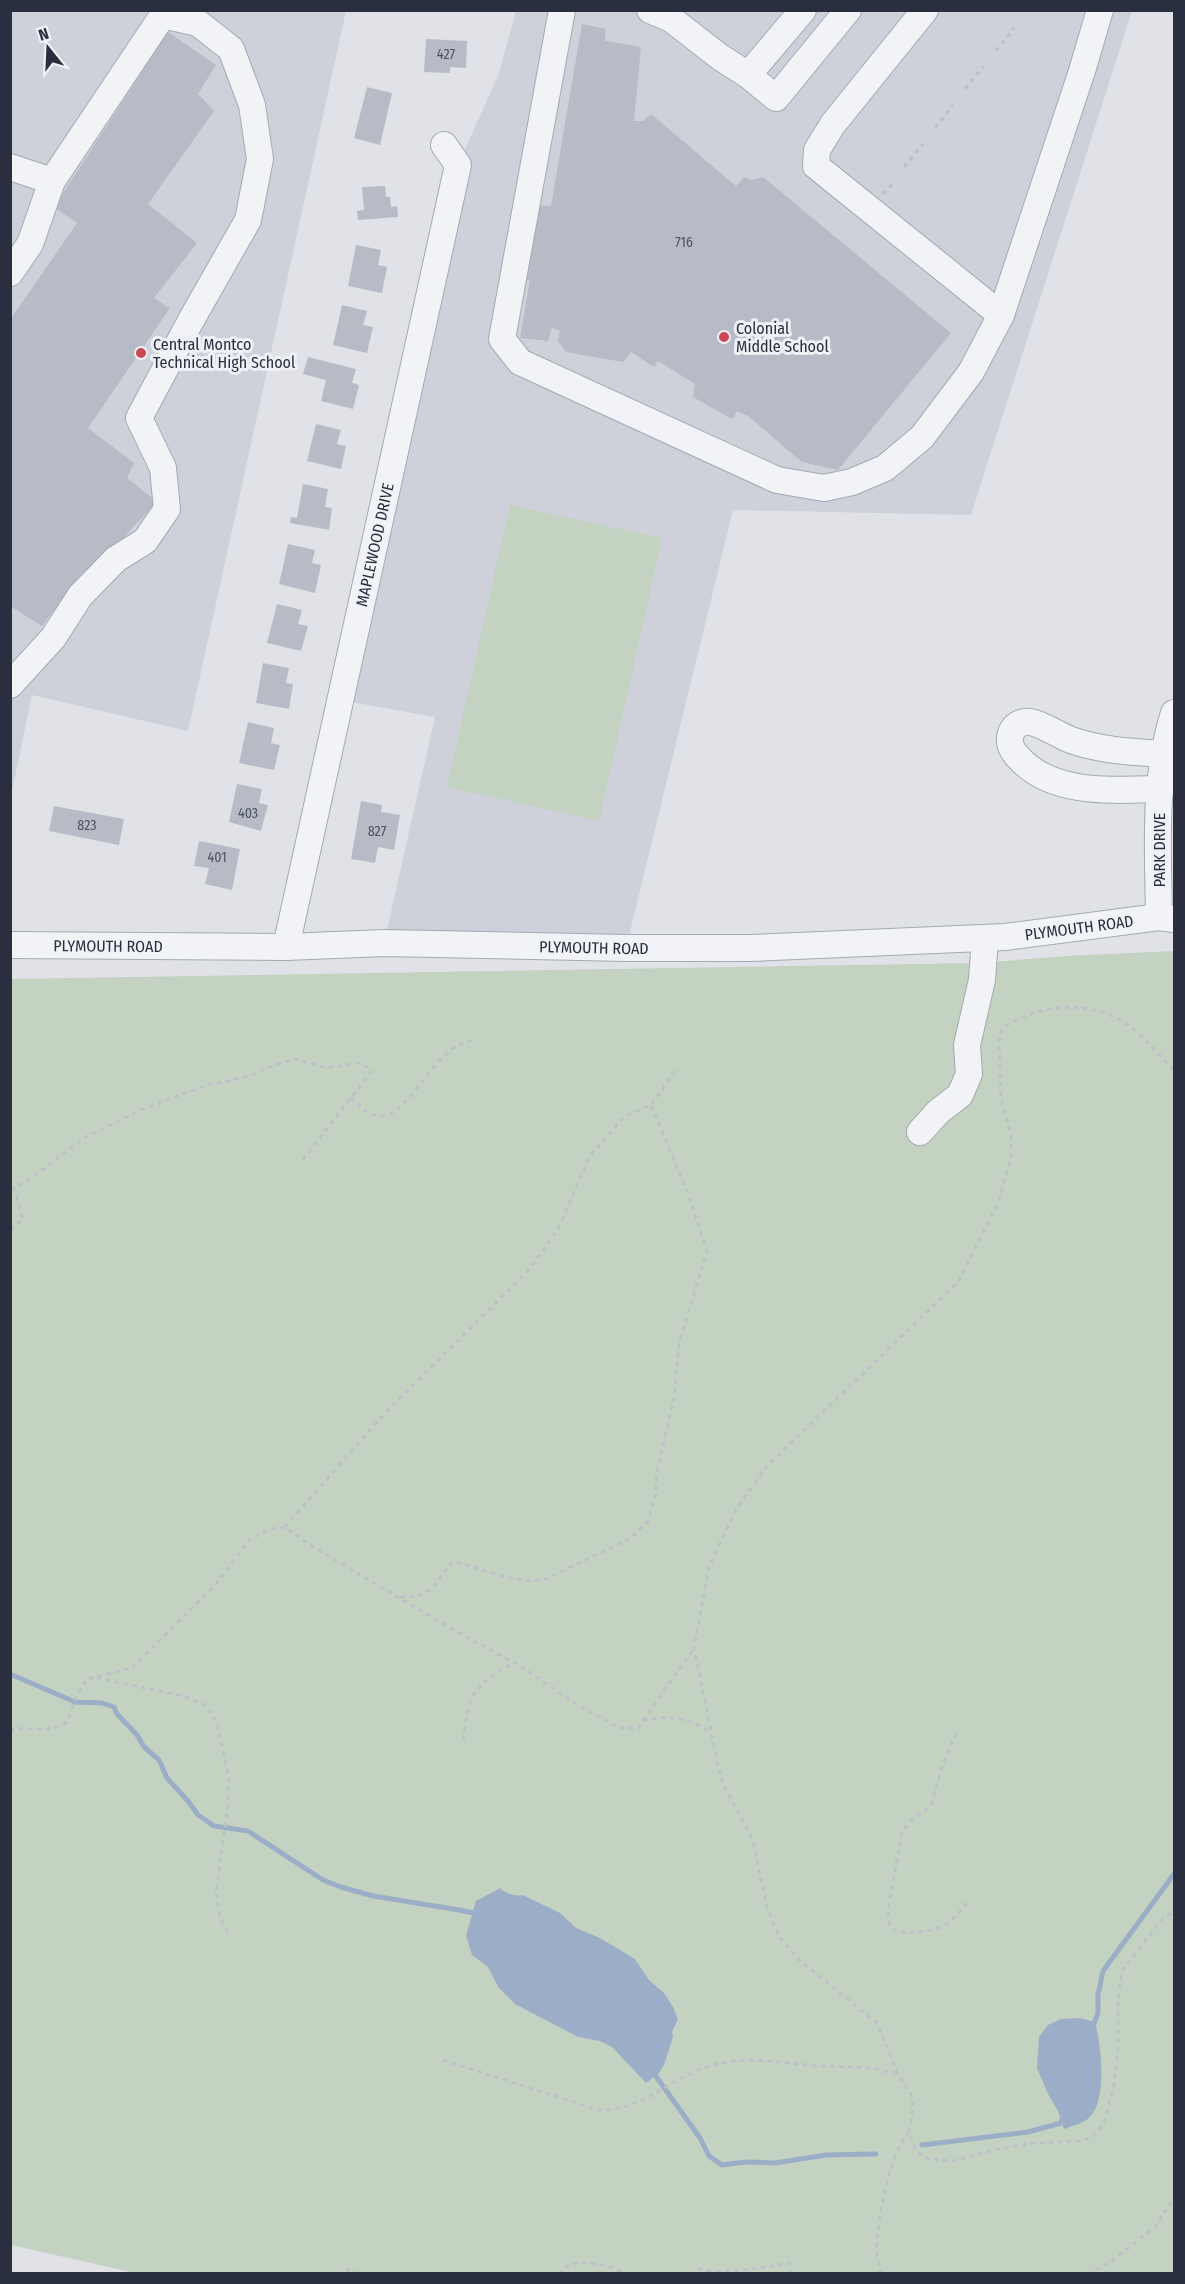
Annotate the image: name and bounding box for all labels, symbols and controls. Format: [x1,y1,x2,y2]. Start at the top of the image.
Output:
north arrow [18,18,78,78]
text: N [36,24,51,45]
house number: 427 [437,46,455,63]
house number: 716 [675,234,693,251]
place label: Colonial Middle School [736,319,829,356]
marker: Colonial Middle School [717,330,731,344]
place label: Central Montco Technical High School [153,335,295,372]
marker: Central Montco Technical High School [134,346,148,360]
street label: MAPLEWOOD DRIVE [352,481,397,608]
house number: 403 [238,805,258,822]
street label: PARK DRIVE [1150,813,1169,887]
house number: 823 [77,817,97,834]
house number: 827 [368,823,387,840]
house number: 401 [207,849,227,866]
street label: PLYMOUTH ROAD [1023,911,1135,944]
street label: PLYMOUTH ROAD [53,936,163,956]
street label: PLYMOUTH ROAD [539,937,649,958]

